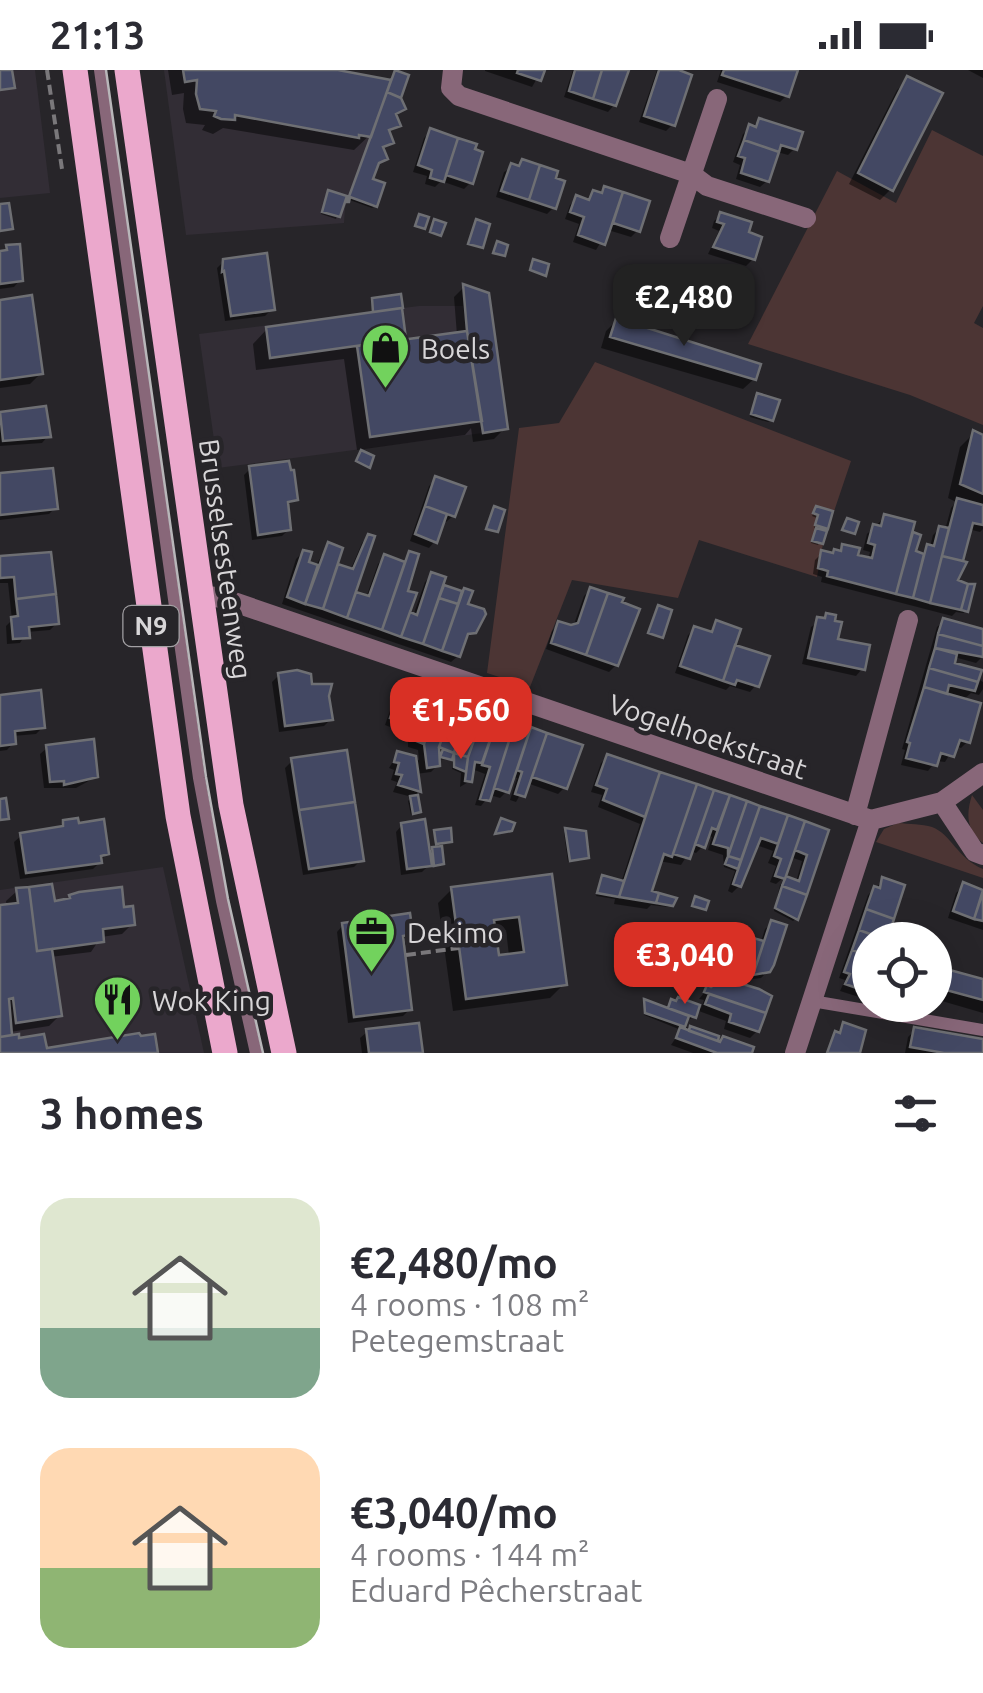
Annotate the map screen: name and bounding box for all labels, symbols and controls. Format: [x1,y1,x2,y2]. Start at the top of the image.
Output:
text: 21:13 [50,14,145,56]
pin: €2,480 [603,264,765,349]
text: €2,480 [635,278,733,314]
shop icon: Boels [360,322,412,390]
place label: Boels [421,333,490,364]
street label: Brusselsesteenweg [194,437,258,681]
road number: N9 [124,606,178,646]
pin: €1,560 [380,677,542,762]
street label: Vogelhoekstraat [605,688,811,784]
text: €1,560 [412,691,510,727]
office icon: Dekimo [346,906,398,974]
place label: Dekimo [407,917,504,948]
pin: €3,040 [604,922,766,1007]
map controls [852,922,952,1022]
button: locate [852,922,952,1022]
text: €3,040 [636,936,734,972]
restaurant icon: Wok King [91,974,143,1042]
place label: Wok King [152,985,271,1016]
icon: filters [888,1086,943,1141]
text: 3 homes [40,1090,204,1137]
icon: home [120,1238,240,1358]
text: €2,480/mo [350,1239,558,1286]
text: 4 rooms · 108 m² [350,1286,590,1322]
text: Petegemstraat [350,1322,564,1358]
icon: home [120,1488,240,1608]
text: €3,040/mo [350,1489,558,1536]
text: 4 rooms · 144 m² [350,1536,590,1572]
text: Eduard Pêcherstraat [350,1572,642,1608]

